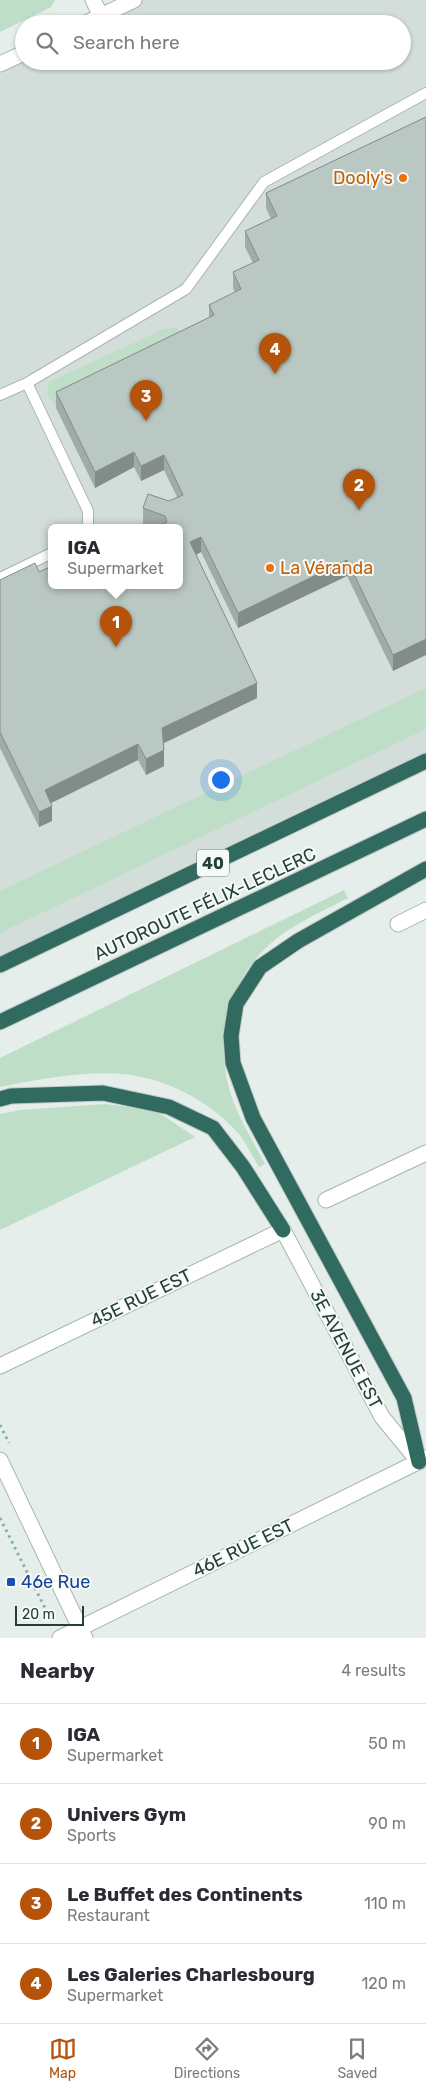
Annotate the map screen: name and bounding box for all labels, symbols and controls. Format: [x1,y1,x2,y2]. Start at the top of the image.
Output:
search box [15,15,411,70]
icon: search [33,29,61,57]
text: Search here [73,31,180,54]
place label: Dooly's [333,167,393,189]
marker: Dooly's [397,172,409,184]
pin: 4 [259,333,291,374]
pin: 3 [130,380,162,421]
pin: 2 [343,469,375,510]
popup [48,524,183,589]
text: IGA [67,536,100,559]
place label: La Véranda [280,557,373,579]
text: Supermarket [67,559,164,578]
marker: La Véranda [264,562,276,574]
pin: 1 [100,606,132,647]
your location [208,767,234,793]
street label: AUTOROUTE FÉLIX-LECLERC [91,843,319,965]
road number: 40 [197,850,229,876]
street label: 45E RUE EST [87,1264,195,1332]
street label: 3E AVENUE EST [305,1285,387,1413]
street label: 46E RUE EST [189,1514,297,1582]
place label: 46e Rue [21,1571,90,1593]
marker: 46e Rue [5,1576,17,1588]
scale bar [15,1603,84,1626]
text: 20 m [22,1606,55,1623]
text: Nearby [20,1658,95,1683]
text: 4 results [341,1661,406,1680]
text: IGA [67,1723,100,1746]
text: 1 [32,1734,40,1753]
text: 50 m [368,1734,406,1753]
text: Supermarket [67,1746,163,1765]
text: Univers Gym [67,1803,186,1826]
text: 2 [31,1814,41,1833]
text: 90 m [368,1814,406,1833]
text: Sports [67,1826,116,1845]
text: Le Buffet des Continents [67,1883,303,1906]
text: 3 [31,1894,41,1913]
text: 110 m [364,1894,406,1913]
text: Restaurant [67,1906,150,1925]
text: Les Galeries Charlesbourg [67,1963,315,1986]
text: 4 [31,1974,41,1993]
text: 120 m [361,1974,406,1993]
text: Supermarket [67,1986,163,2005]
tab: Map [49,2035,77,2082]
tab: Directions [174,2035,240,2082]
tab: Saved [337,2035,377,2082]

